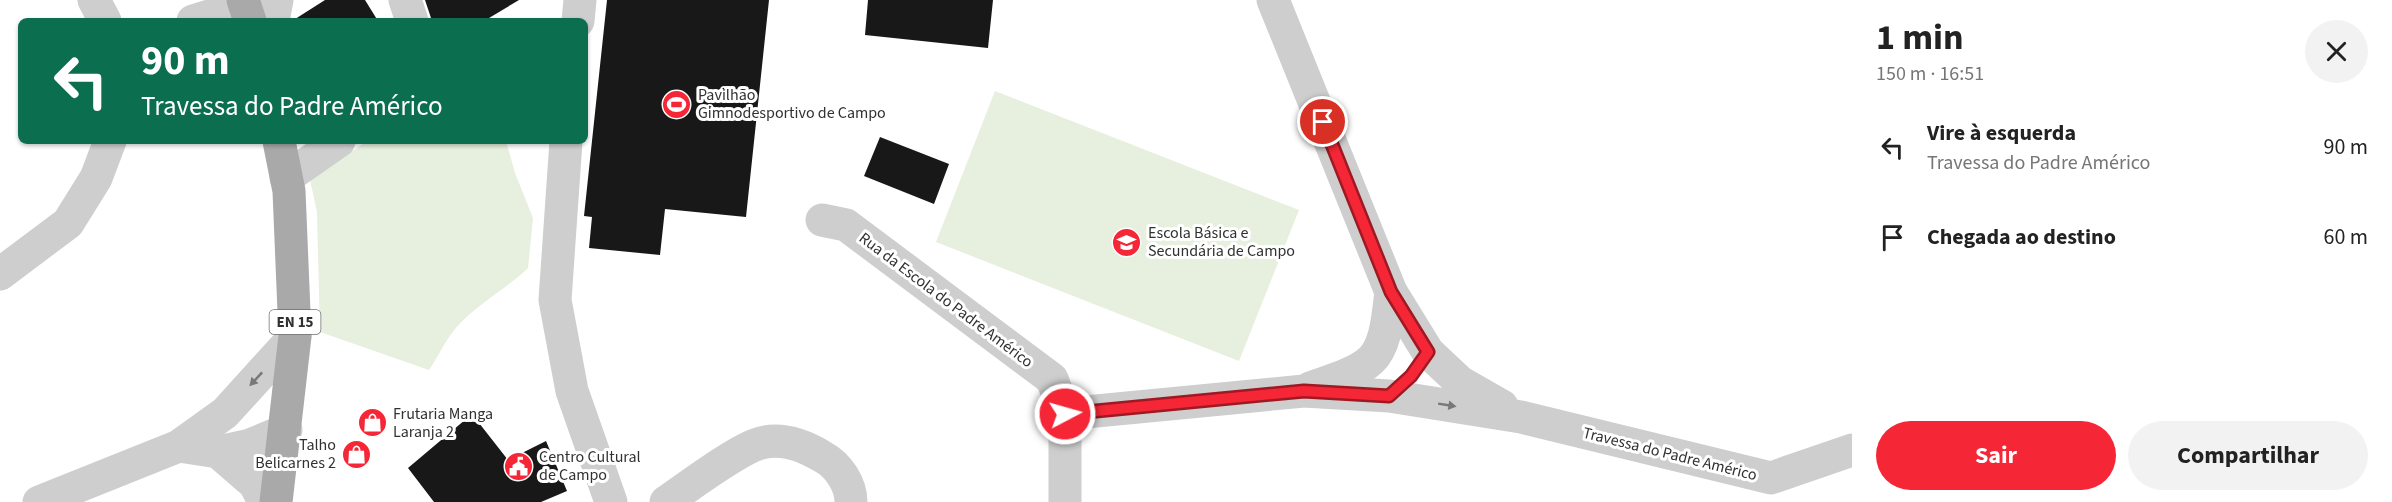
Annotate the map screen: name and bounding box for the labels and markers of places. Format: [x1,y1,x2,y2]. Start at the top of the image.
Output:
place label: Pavilhão Gimnodesportivo de Campo [698,84,886,124]
sports icon: Pavilhão Gimnodesportivo de Campo [661,88,693,120]
pin [1297,96,1348,147]
place label: Escola Básica e Secundária de Campo [1148,222,1295,262]
school or university icon: Escola Básica e Secundária de Campo [1111,226,1143,258]
place label: Frutaria Manga Laranja 2 [393,403,493,443]
shop icon: Frutaria Manga Laranja 2 [356,407,388,439]
place label: Talho Belicarnes 2 [255,434,336,474]
shop icon: Talho Belicarnes 2 [341,438,373,470]
place label: Centro Cultural de Campo [539,446,641,486]
public building icon: Centro Cultural de Campo [502,450,534,482]

